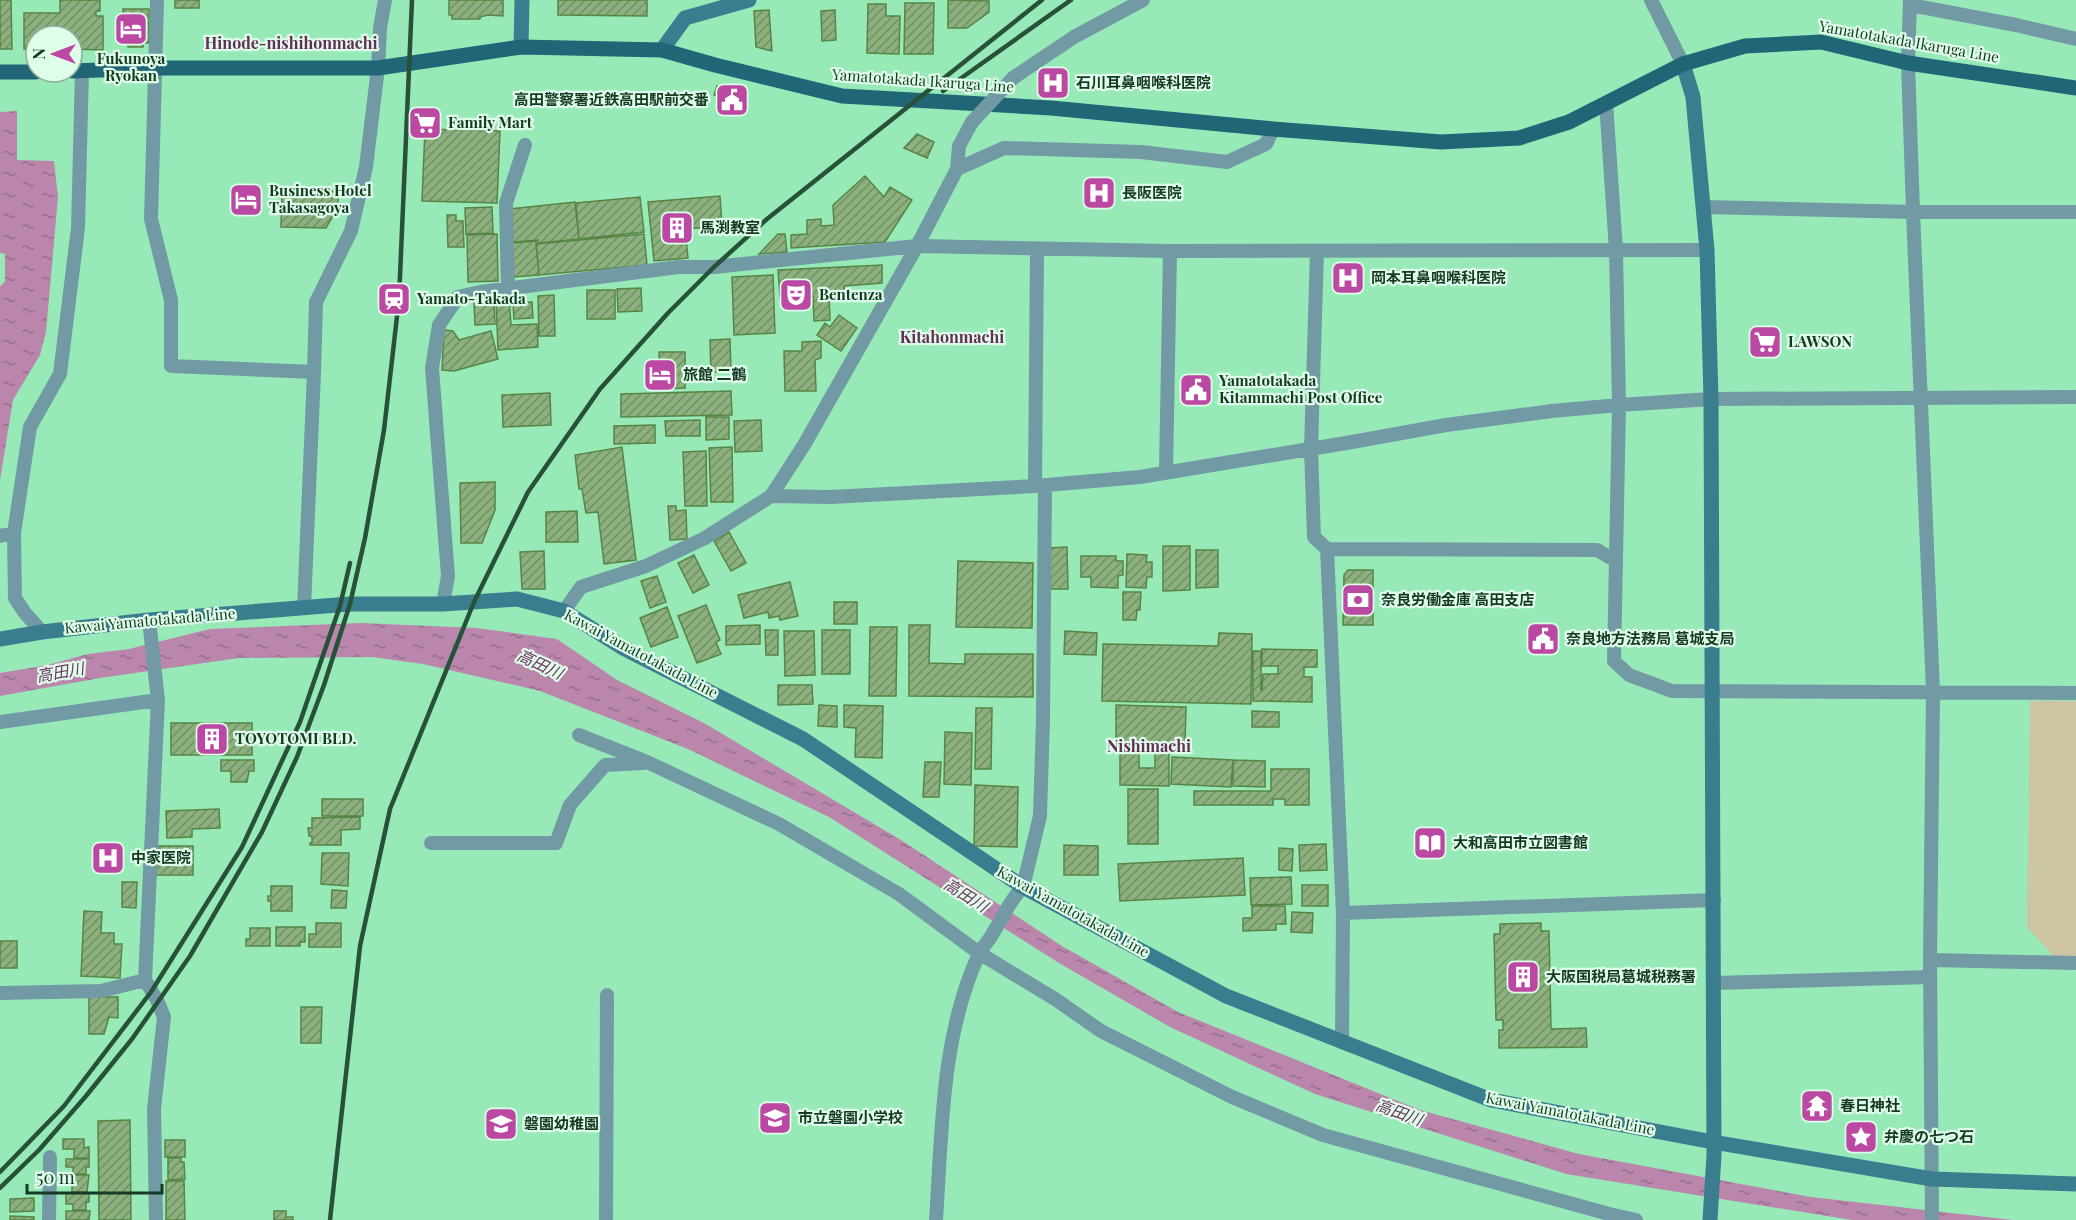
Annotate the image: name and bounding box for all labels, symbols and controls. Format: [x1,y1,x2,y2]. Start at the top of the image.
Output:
hotel icon: Fukunoya Ryokan [113,11,149,47]
street label: Yamatotakada Ikaruga Line [1817,15,2001,67]
north arrow [24,24,84,84]
district label: Hinode-nishihonmachi [204,32,378,53]
text: N [28,48,49,60]
place label: Fukunoya Ryokan [97,48,166,85]
street label: Yamatotakada Ikaruga Line [830,64,1015,96]
hospital icon: 石川耳鼻咽喉科医院 [1035,65,1071,101]
place label: 石川耳鼻咽喉科医院 [1076,72,1211,92]
public building icon: 高田警察署近鉄高田駅前交番 [714,82,750,118]
place label: 高田警察署近鉄高田駅前交番 [514,89,709,109]
supermarket icon: Family Mart [407,105,443,141]
place label: Family Mart [448,112,533,132]
hospital icon: 長阪医院 [1081,175,1117,211]
place label: Business Hotel Takasagoya [269,180,372,217]
hotel icon: Business Hotel Takasagoya [228,182,264,218]
place label: 長阪医院 [1122,182,1182,202]
building icon: 馬渕教室 [659,210,695,246]
place label: 馬渕教室 [700,217,760,237]
hospital icon: 岡本耳鼻咽喉科医院 [1330,260,1366,296]
place label: 岡本耳鼻咽喉科医院 [1371,267,1506,287]
theatre icon: Bentenza [778,277,814,313]
station icon: Yamato-Takada [376,281,412,317]
place label: Bentenza [819,284,883,304]
place label: Yamato-Takada [416,288,526,308]
supermarket icon: LAWSON [1747,324,1783,360]
district label: Kitahonmachi [900,326,1004,347]
place label: LAWSON [1788,331,1852,351]
hotel icon: 旅館 二鶴 [642,357,678,393]
place label: 旅館 二鶴 [683,364,747,384]
place label: Yamatotakada Kitammachi Post Office [1218,370,1383,407]
public building icon: Yamatotakada Kitammachi Post Office [1178,372,1214,408]
bank icon: 奈良労働金庫 高田支店 [1340,582,1376,618]
place label: 奈良労働金庫 高田支店 [1381,589,1535,609]
street label: Kawai Yamatotakada Line [64,603,236,637]
street label: Kawai Yamatotakada Line [561,604,722,702]
public building icon: 奈良地方法務局 葛城支局 [1525,621,1561,657]
place label: 奈良地方法務局 葛城支局 [1566,628,1735,648]
water label: 高田川 [514,644,568,684]
water label: 高田川 [34,657,87,686]
building icon: TOYOTOMI BLD. [194,721,230,757]
place label: TOYOTOMI BLD. [235,728,357,748]
district label: Nishimachi [1107,735,1191,756]
library icon: 大和高田市立図書館 [1412,825,1448,861]
place label: 大和高田市立図書館 [1453,832,1588,852]
hospital icon: 中家医院 [90,840,126,876]
place label: 中家医院 [131,847,191,867]
street label: Kawai Yamatotakada Line [994,861,1153,961]
water label: 高田川 [940,873,994,917]
building icon: 大阪国税局葛城税務署 [1505,959,1541,995]
place label: 大阪国税局葛城税務署 [1546,966,1696,986]
street label: Kawai Yamatotakada Line [1484,1087,1656,1139]
temple icon: 春日神社 [1799,1088,1835,1124]
water label: 高田川 [1373,1093,1427,1130]
place label: 春日神社 [1840,1095,1900,1115]
school or university icon: 市立磐園小学校 [757,1100,793,1136]
school or university icon: 磐園幼稚園 [483,1106,519,1142]
place label: 市立磐園小学校 [798,1107,903,1127]
place label: 磐園幼稚園 [524,1113,599,1133]
place icon: 弁慶の七つ石 [1843,1119,1879,1155]
place label: 弁慶の七つ石 [1884,1126,1974,1146]
scale bar [27,1157,162,1195]
text: 50 m [36,1165,75,1189]

